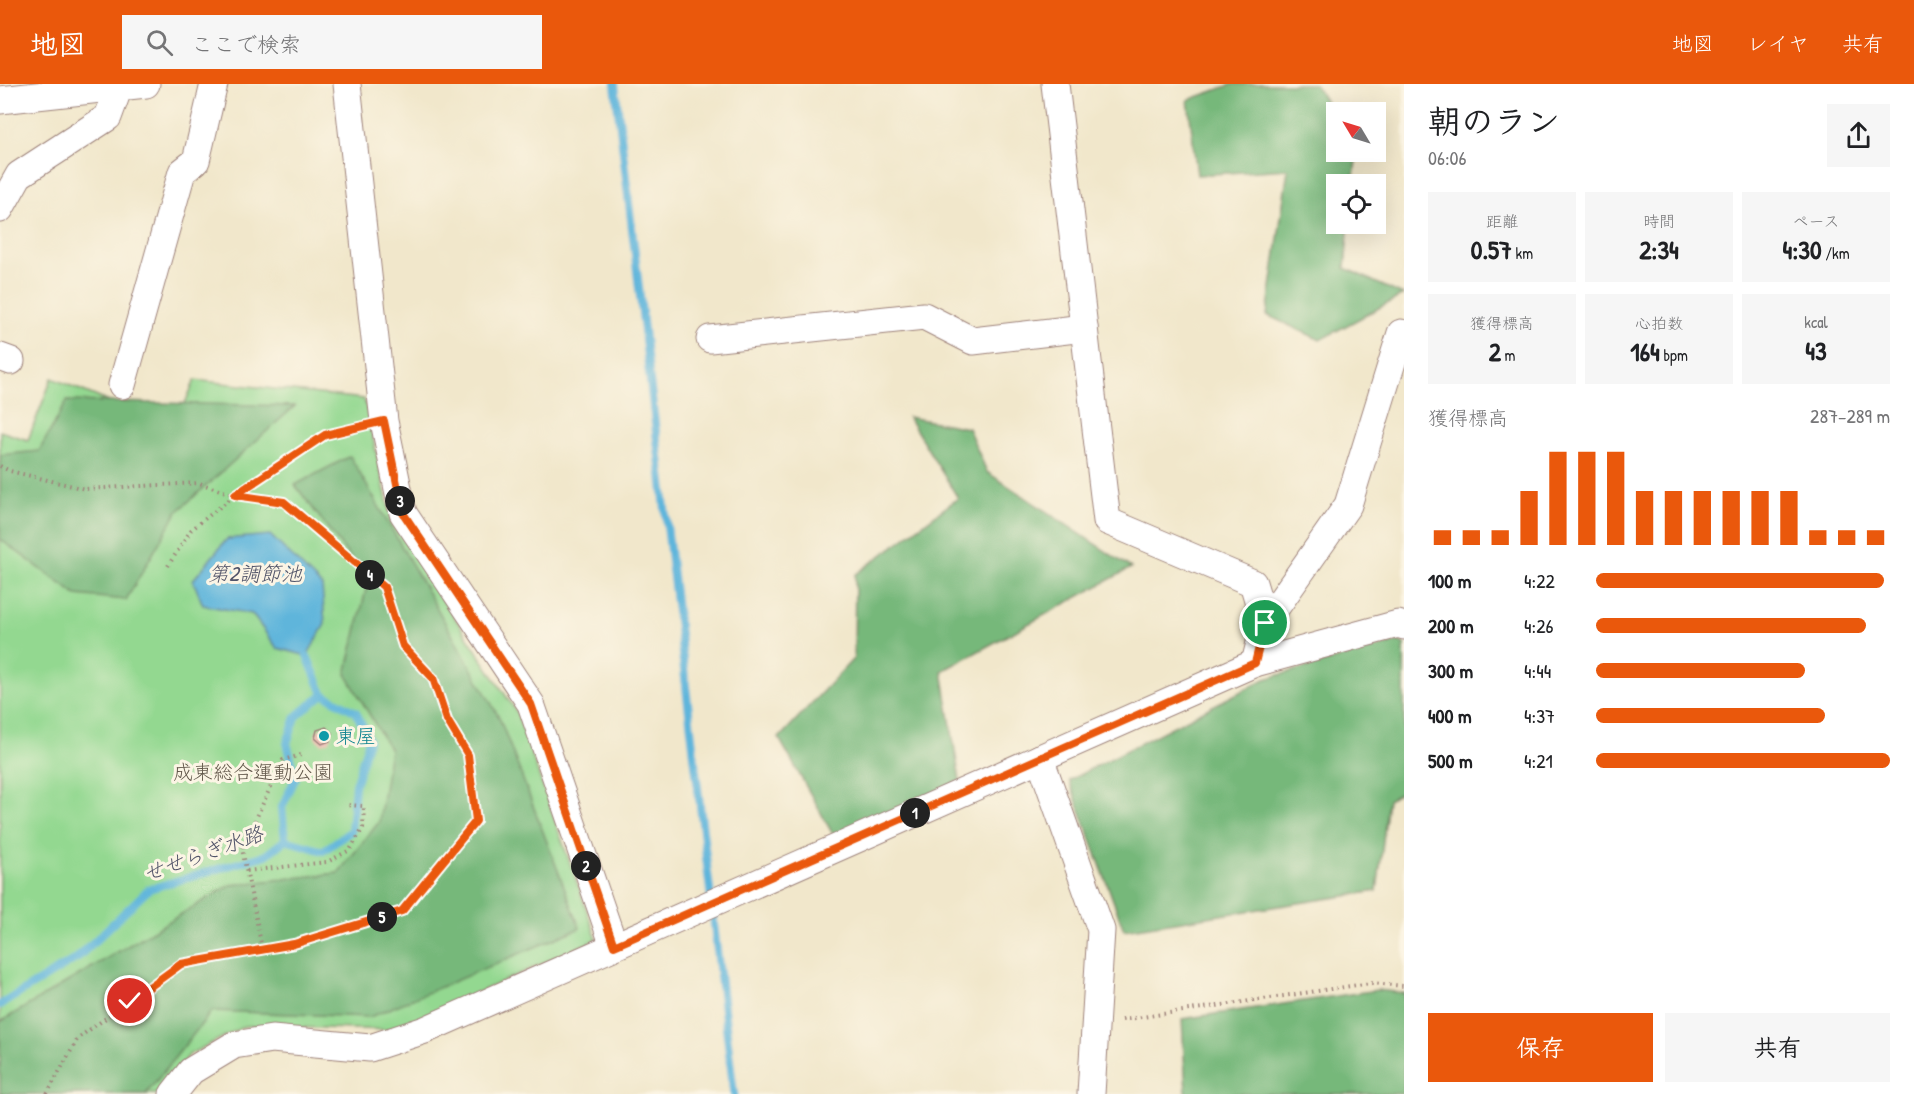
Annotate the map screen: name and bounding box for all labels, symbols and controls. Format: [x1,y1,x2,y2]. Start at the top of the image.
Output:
search box [122,15,542,69]
text: 地図 [30,25,86,63]
icon: search [143,26,176,59]
text: ここで検索 [191,29,301,59]
text: 地図 [1672,29,1714,58]
text: レイヤ [1747,29,1809,58]
text: 共有 [1842,29,1884,58]
text: 朝のラン [1428,99,1560,143]
north arrow [1326,102,1386,162]
map controls [1326,102,1386,234]
button: share [1827,104,1890,167]
text: 06:06 [1428,144,1467,171]
button: locate [1326,174,1386,234]
text: 距離 [1486,210,1518,232]
text: 時間 [1643,210,1675,232]
text: ペース [1792,210,1840,232]
text: 0.57 [1471,232,1512,267]
text: 2:34 [1639,232,1679,267]
text: 4:30 [1782,232,1822,267]
text: km [1512,242,1533,264]
text: /km [1822,242,1850,264]
text: kcal [1804,311,1828,333]
text: 獲得標高 [1470,312,1534,334]
text: 心拍数 [1635,312,1683,334]
text: 43 [1805,333,1827,368]
text: 2 [1489,334,1501,369]
text: 164 [1630,334,1660,369]
text: m [1501,344,1515,366]
text: bpm [1660,344,1688,366]
text: 287–289 m [1810,402,1890,429]
text: 獲得標高 [1428,404,1508,431]
pin: 3 [385,486,415,516]
text: 3 [396,490,404,512]
water label: 第2調節池 [208,559,303,588]
pin: 4 [355,560,385,590]
text: 4 [367,564,373,586]
text: 100 m [1428,567,1471,594]
text: 4:22 [1524,567,1555,594]
pin [1239,597,1290,648]
icon: arrive [1248,606,1281,639]
text: 200 m [1428,612,1473,639]
text: 4:26 [1524,612,1553,639]
text: 300 m [1428,657,1473,684]
text: 4:44 [1524,657,1551,684]
text: 400 m [1428,702,1472,729]
text: 4:37 [1524,702,1555,729]
place label: 東屋 [336,722,376,749]
marker: 東屋 [317,729,331,743]
text: 500 m [1428,747,1473,774]
text: 4:21 [1524,747,1553,774]
park label: 成東総合運動公園 [173,758,333,785]
pin: 1 [900,798,930,828]
text: 1 [912,802,918,824]
water label: せせらぎ水路 [139,818,268,889]
pin: 2 [571,851,601,881]
text: 2 [582,855,590,877]
pin: 5 [367,902,397,932]
text: 5 [379,906,385,928]
pin [104,975,155,1026]
icon: check [113,984,146,1017]
button: 保存 [1428,1013,1653,1082]
button: 共有 [1665,1013,1890,1082]

